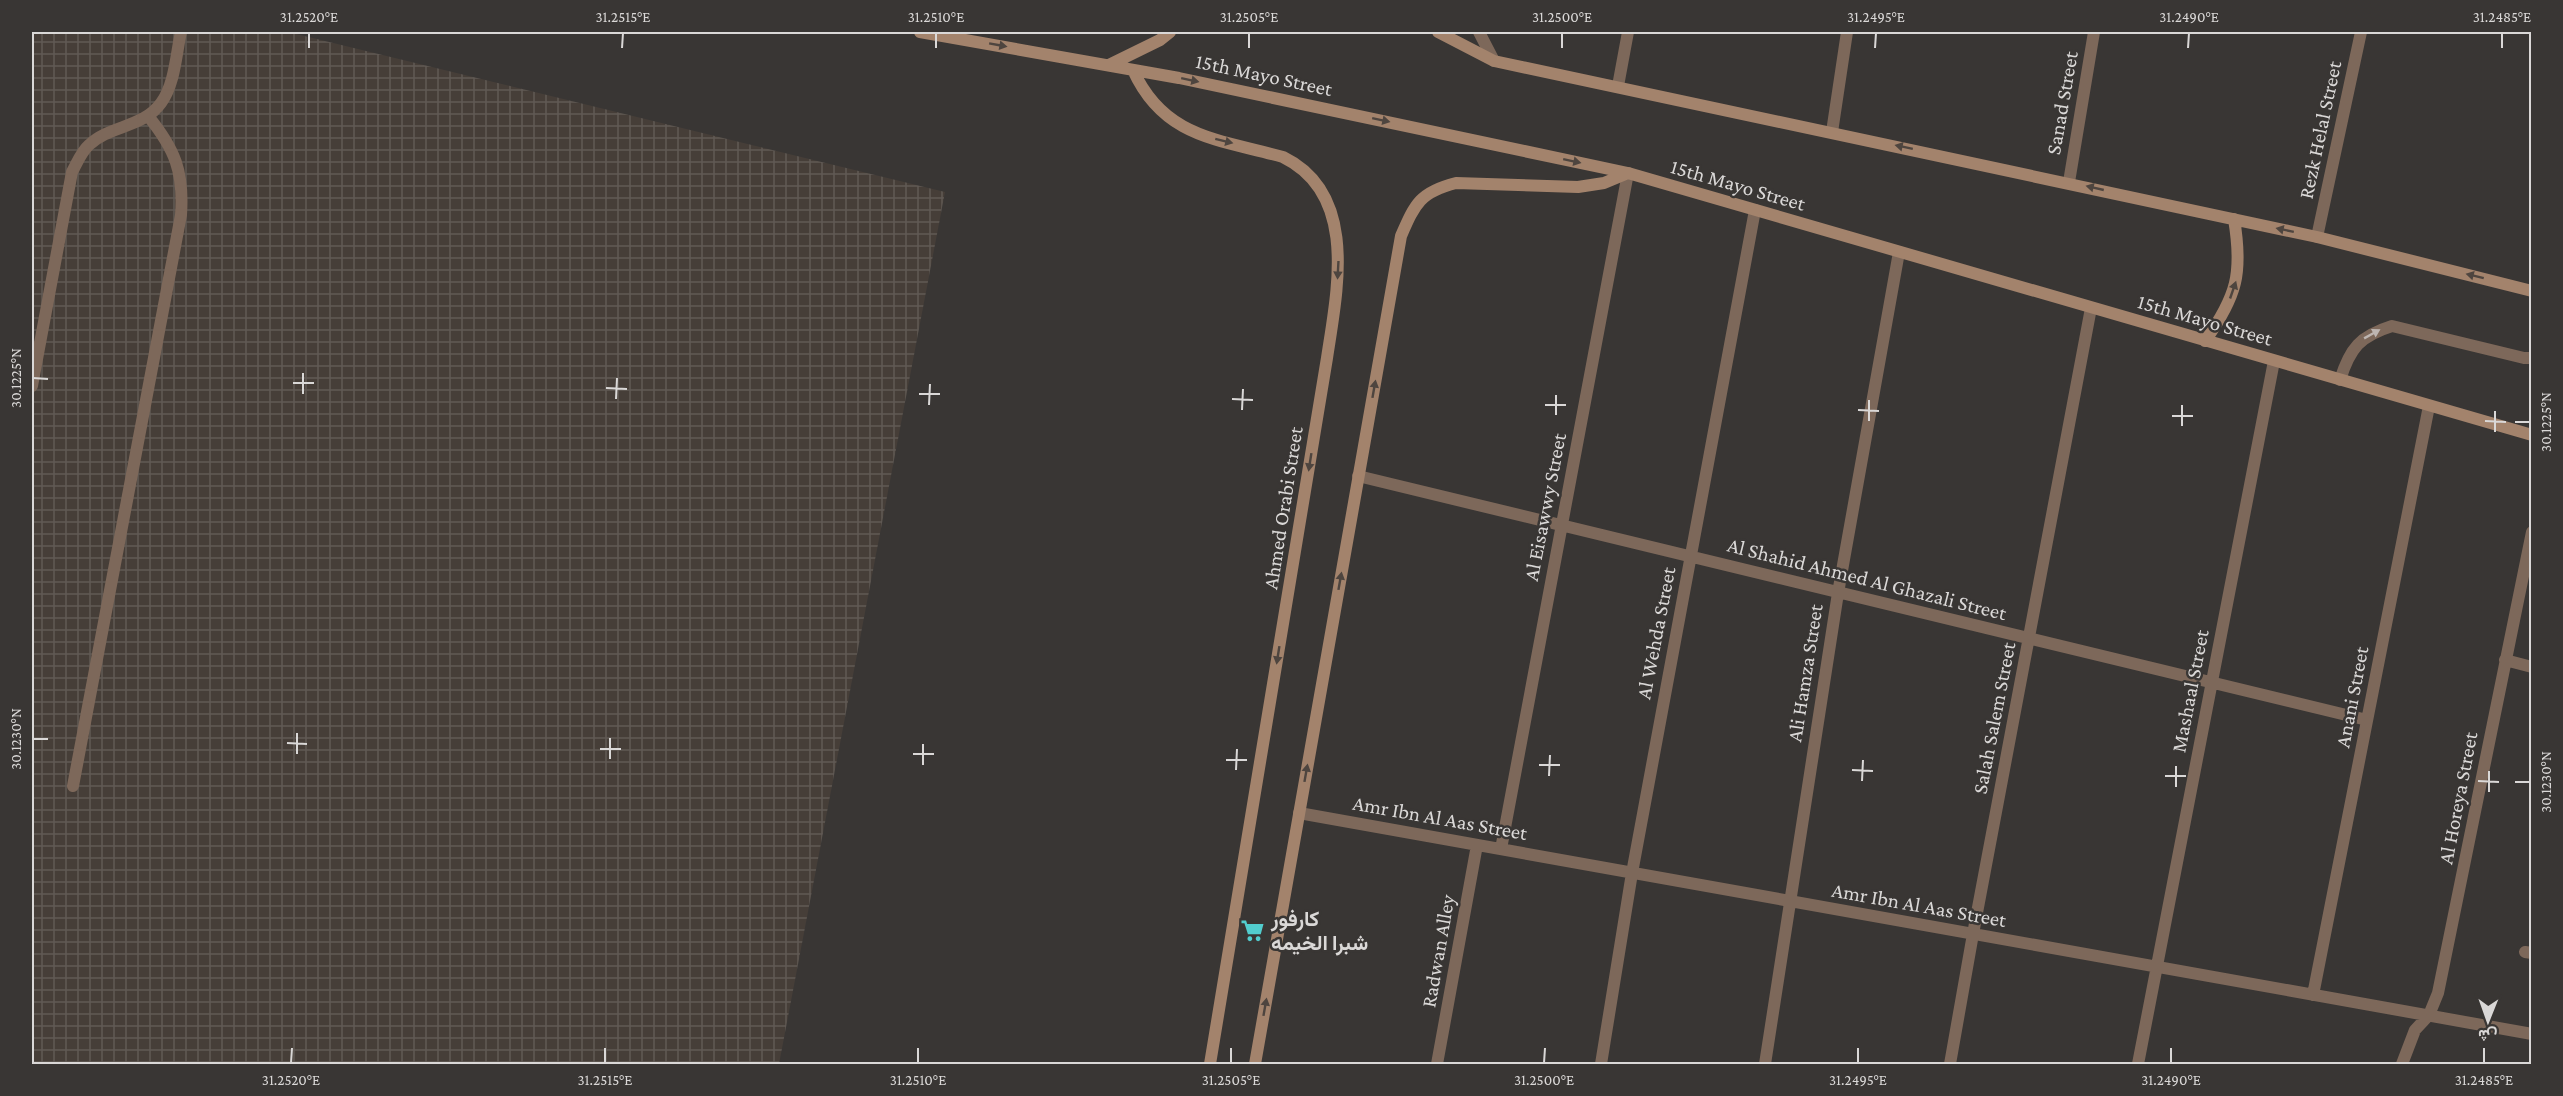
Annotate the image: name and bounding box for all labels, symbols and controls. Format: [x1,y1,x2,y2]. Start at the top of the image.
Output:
text: 31.2520°E [280,9,338,25]
text: 31.2515°E [595,9,651,25]
text: 31.2510°E [908,9,964,25]
text: 31.2505°E [1220,9,1278,25]
text: 31.2500°E [1532,9,1592,25]
text: 31.2495°E [1847,9,1905,25]
text: 31.2490°E [2159,9,2219,25]
text: 31.2485°E [2473,9,2531,25]
one-way arrow [989,41,1008,50]
street label: Sanad Street [2041,48,2083,157]
street label: 15th Mayo Street [1194,49,1336,101]
street label: Rezk Helal Street [2294,58,2347,201]
one-way arrow [1181,76,1200,85]
one-way arrow [1372,115,1390,125]
one-way arrow [1215,136,1233,146]
one-way arrow [1895,142,1914,151]
street label: 15th Mayo Street [1668,154,1809,216]
one-way arrow [1563,156,1581,166]
one-way arrow [2086,182,2104,192]
one-way arrow [2276,225,2295,234]
one-way arrow [1334,260,1343,279]
one-way arrow [2466,271,2484,281]
one-way arrow [2228,281,2238,299]
street label: 15th Mayo Street [2135,289,2276,351]
one-way arrow [2364,329,2381,339]
text: 30.1225°N [8,348,24,408]
one-way arrow [1370,380,1379,399]
text: 30.1225°N [2538,392,2554,452]
street label: Ahmed Orabi Street [1258,424,1308,591]
street label: Al Eisawwy Street [1519,430,1571,583]
one-way arrow [1305,453,1314,472]
street label: Al Shahid Ahmed Al Ghazali Street [1725,533,2010,626]
street label: Al Wehda Street [1631,564,1681,701]
one-way arrow [1336,572,1345,591]
street label: Ali Hamza Street [1782,601,1828,744]
street label: Mashaal Street [2166,626,2214,755]
street label: Salah Salem Street [1967,639,2021,796]
street label: Anani Street [2330,643,2374,750]
one-way arrow [1273,645,1282,664]
text: 30.1230°N [8,708,24,770]
street label: Al Horeya Street [2433,729,2483,866]
text: 30.1230°N [2538,751,2554,813]
one-way arrow [1302,764,1311,783]
street label: Amr Ibn Al Aas Street [1351,791,1530,845]
street label: Amr Ibn Al Aas Street [1830,878,2009,932]
street label: Radwan Alley [1416,892,1460,1009]
place label: كارفور شبرا الخيمه [1270,907,1368,956]
supermarket icon: كارفور شبرا الخيمه [1240,918,1266,944]
north arrow [2458,991,2518,1051]
one-way arrow [1261,997,1270,1016]
text: ش [2478,1026,2498,1044]
text: 31.2520°E [262,1072,320,1088]
text: 31.2515°E [577,1072,633,1088]
text: 31.2510°E [890,1072,946,1088]
text: 31.2505°E [1202,1072,1260,1088]
text: 31.2500°E [1514,1072,1574,1088]
text: 31.2495°E [1829,1072,1887,1088]
text: 31.2490°E [2141,1072,2201,1088]
text: 31.2485°E [2455,1072,2513,1088]

